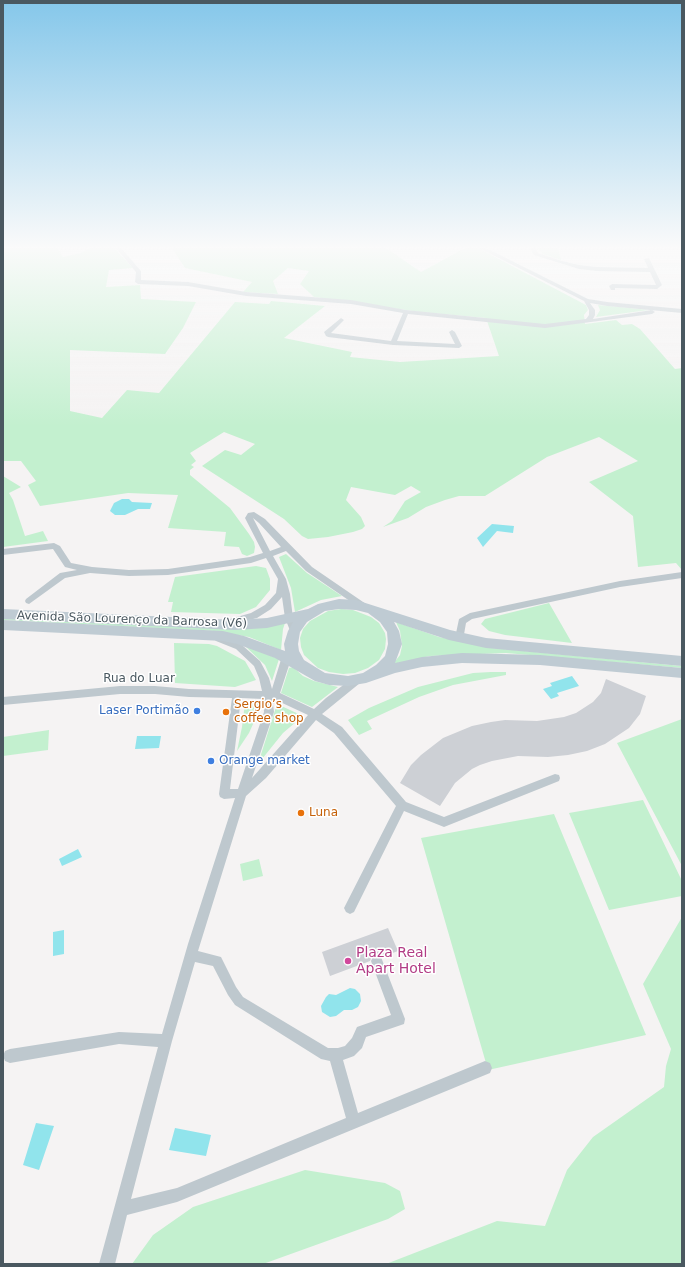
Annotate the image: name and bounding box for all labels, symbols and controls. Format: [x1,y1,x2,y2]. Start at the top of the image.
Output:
street label: Avenida São Lourenço da Barrosa (V6) [17,609,247,631]
street label: Rua do Luar [103,672,175,686]
place label: Sergio’s coffee shop [234,698,304,726]
place label: Laser Portimão [99,704,189,718]
marker: Laser Portimão [192,706,202,716]
marker: Sergio’s coffee shop [221,707,231,717]
place label: Orange market [219,754,310,768]
marker: Orange market [206,756,216,766]
place label: Luna [309,806,338,820]
marker: Luna [296,808,306,818]
place label: Plaza Real Apart Hotel [356,945,436,978]
marker: Plaza Real Apart Hotel [343,956,353,966]

